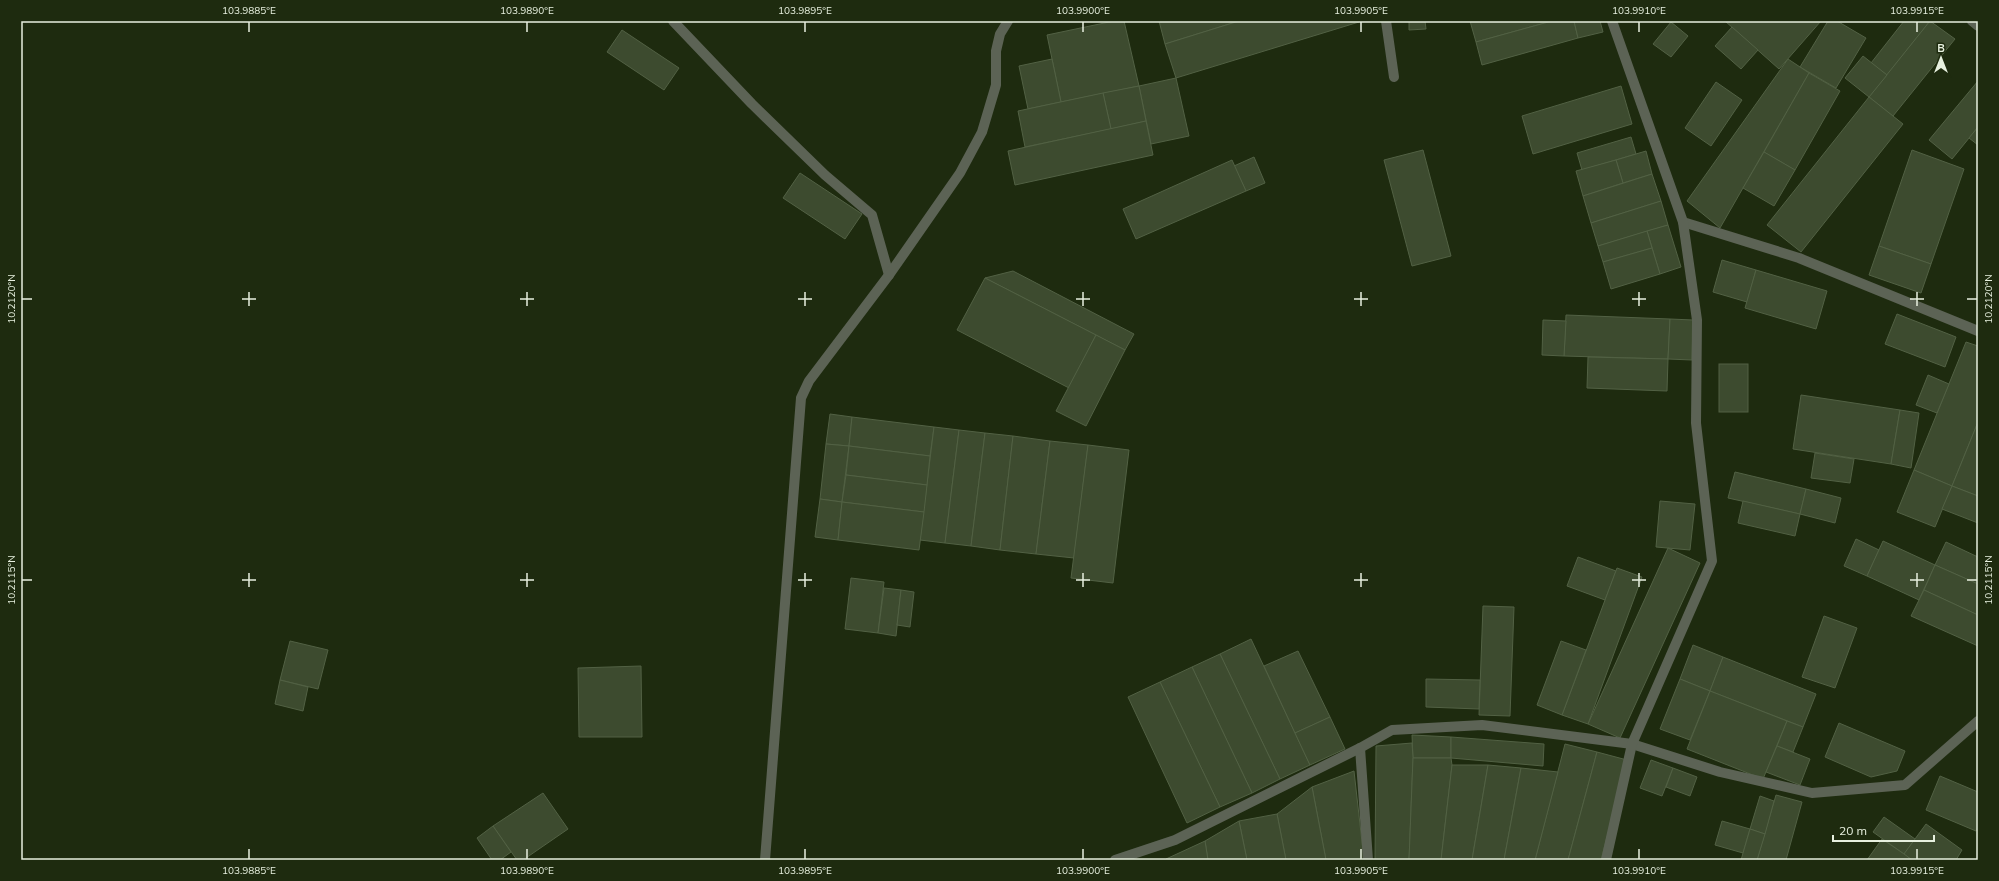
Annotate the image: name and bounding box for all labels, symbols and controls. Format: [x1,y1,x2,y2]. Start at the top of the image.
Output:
text: 103.9885°E [222,4,276,17]
text: 103.9890°E [500,4,554,17]
text: 103.9895°E [778,4,832,17]
text: 103.9900°E [1056,4,1110,17]
text: 103.9905°E [1334,4,1388,17]
text: 103.9910°E [1612,4,1666,17]
text: 103.9915°E [1890,4,1944,17]
north arrow [1921,38,1961,78]
text: B [1937,41,1945,55]
text: 10.2120°N [5,274,18,324]
text: 10.2120°N [1982,274,1995,324]
text: 10.2115°N [5,555,18,605]
text: 10.2115°N [1982,555,1995,605]
scale bar [1833,817,1934,843]
text: 20 m [1839,823,1867,838]
text: 103.9885°E [222,864,276,877]
text: 103.9890°E [500,864,554,877]
text: 103.9895°E [778,864,832,877]
text: 103.9900°E [1056,864,1110,877]
text: 103.9905°E [1334,864,1388,877]
text: 103.9910°E [1612,864,1666,877]
text: 103.9915°E [1890,864,1944,877]

